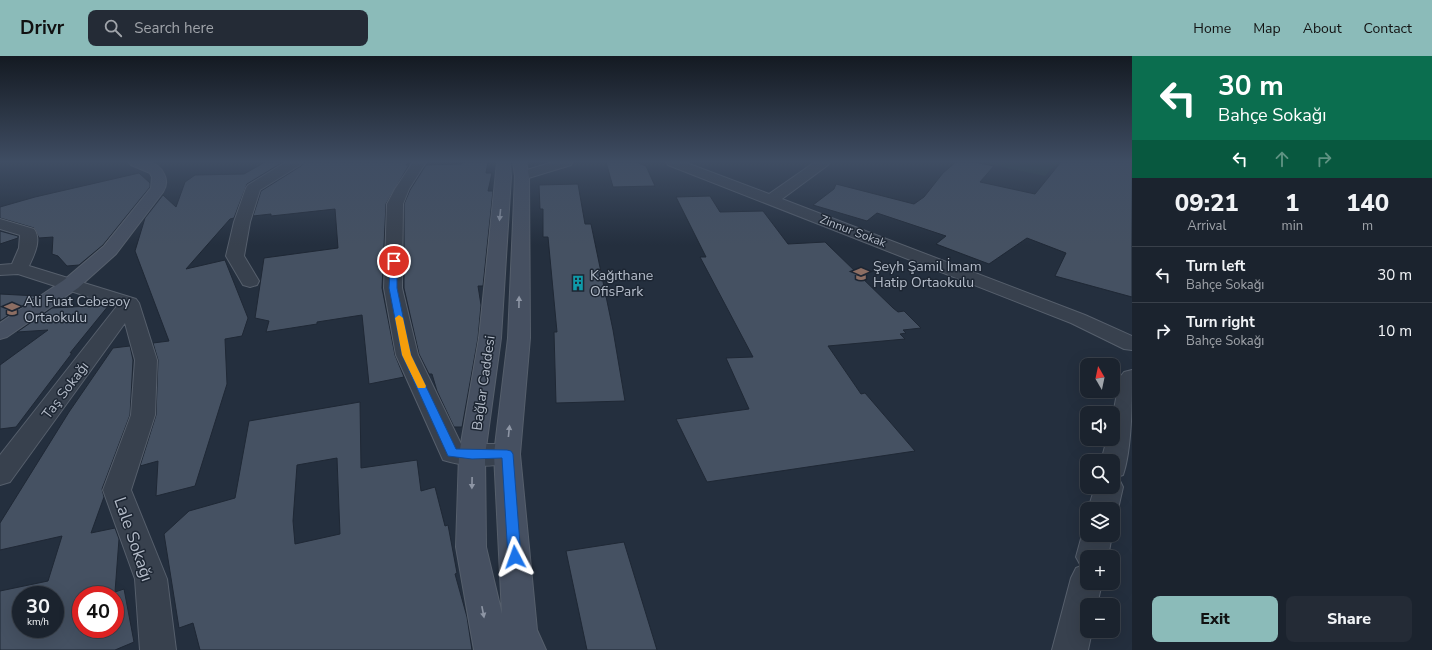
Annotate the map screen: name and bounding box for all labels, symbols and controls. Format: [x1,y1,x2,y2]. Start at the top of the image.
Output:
search box [88,10,368,46]
text: Drivr [20,15,64,41]
icon: search [102,17,124,39]
text: Search here [134,18,214,38]
text: Home [1193,19,1231,38]
text: Map [1253,19,1281,38]
text: About [1303,19,1342,38]
text: Contact [1364,19,1412,38]
text: 30 m [1218,67,1284,105]
icon: left [1152,72,1204,124]
text: Bahçe Sokağı [1218,103,1327,127]
icon: left [1229,148,1251,170]
icon: ahead [1271,148,1293,170]
icon: right [1313,148,1335,170]
text: 09:21 [1175,187,1239,219]
text: 1 [1285,187,1300,219]
text: 140 [1346,187,1389,219]
one-way arrow [497,209,503,221]
street label: Zinnur Sokak [817,211,889,251]
text: Arrival [1187,217,1226,235]
text: min [1282,217,1303,235]
text: m [1362,217,1373,235]
pin [377,244,411,278]
icon: arrive [383,250,405,272]
text: Turn left [1186,256,1245,276]
place label: Şeyh Şamil İmam Hatip Ortaokulu [873,257,982,292]
icon: left [1152,264,1174,286]
school or university icon: Şeyh Şamil İmam Hatip Ortaokulu [852,265,870,283]
text: 30 m [1377,265,1412,285]
place label: Kağıthane OfisPark [590,266,653,301]
building icon: Kağıthane OfisPark [569,274,587,292]
text: Bahçe Sokağı [1186,276,1264,294]
place label: Ali Fuat Cebesoy Ortaokulu [24,292,131,327]
one-way arrow [516,295,522,308]
school or university icon: Ali Fuat Cebesoy Ortaokulu [3,300,21,318]
text: Turn right [1186,312,1255,332]
icon: right [1152,320,1174,342]
text: 10 m [1377,321,1412,341]
text: Bahçe Sokağı [1186,332,1264,350]
street label: Bağlar Caddesi [467,334,500,432]
street label: Taş Sokağı [38,358,93,423]
north arrow [1080,358,1120,398]
map controls [1080,358,1120,638]
button: sound [1080,406,1120,446]
one-way arrow [506,425,513,437]
button: search [1080,454,1120,494]
one-way arrow [469,477,475,490]
street label: Lale Sokağı [108,494,159,584]
button: layers [1080,502,1120,542]
position arrow [494,536,536,578]
button: + [1080,550,1120,590]
speed limit sign: 40 [72,586,124,638]
text: 30 [26,593,50,620]
button: Exit [1152,596,1278,642]
button: Share [1286,596,1412,642]
button: − [1080,598,1120,638]
one-way arrow [481,605,487,618]
text: km/h [27,615,49,629]

